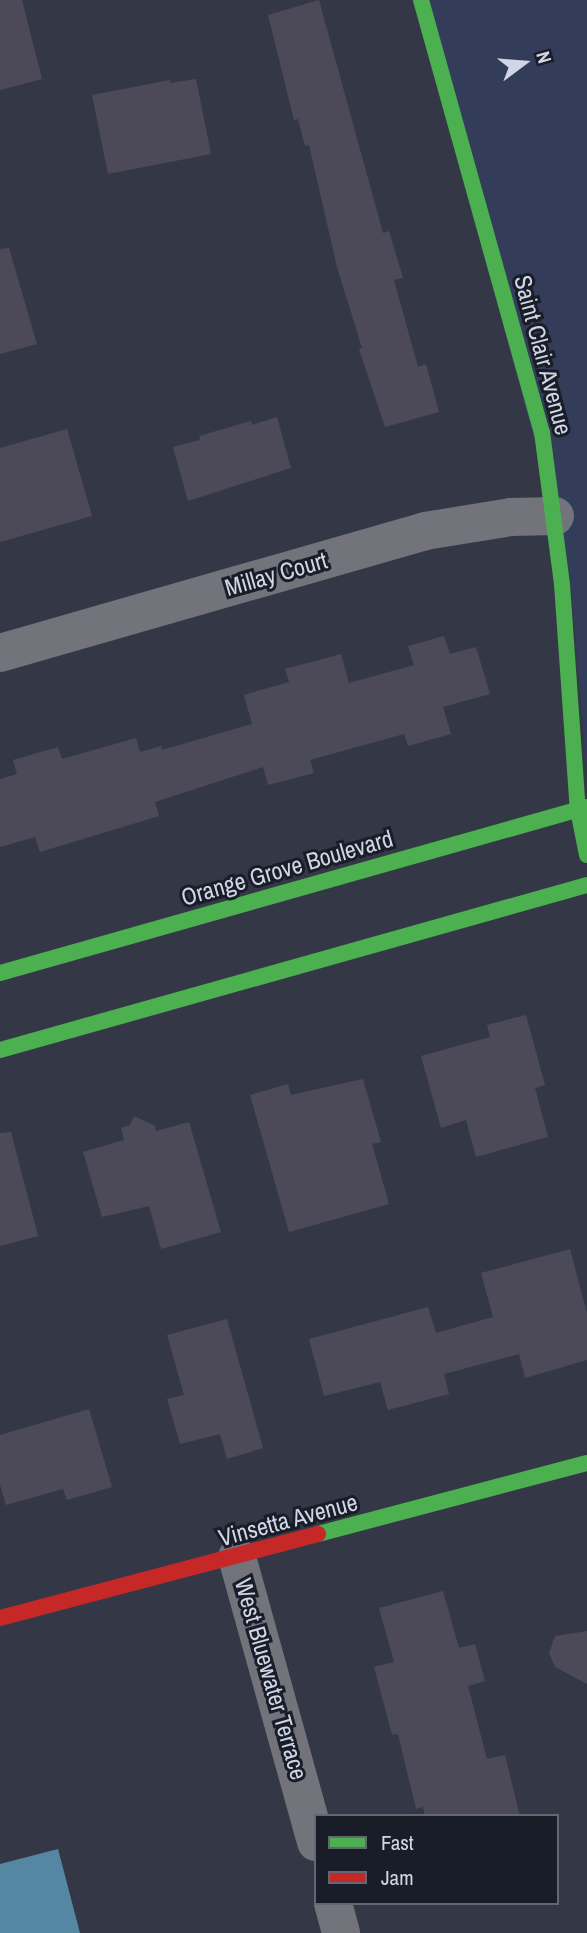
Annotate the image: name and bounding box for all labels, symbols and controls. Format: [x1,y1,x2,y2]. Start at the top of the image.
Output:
north arrow [489,28,559,98]
text: N [530,48,558,66]
street label: Saint Clair Avenue [508,272,578,438]
street label: Millay Court [222,546,330,602]
street label: Orange Grove Boulevard [178,824,396,912]
street label: Vinsetta Avenue [215,1487,361,1553]
street label: West Bluewater Terrace [228,1575,314,1783]
legend [314,1814,559,1905]
text: Fast [381,1828,414,1857]
text: Jam [381,1863,414,1892]

